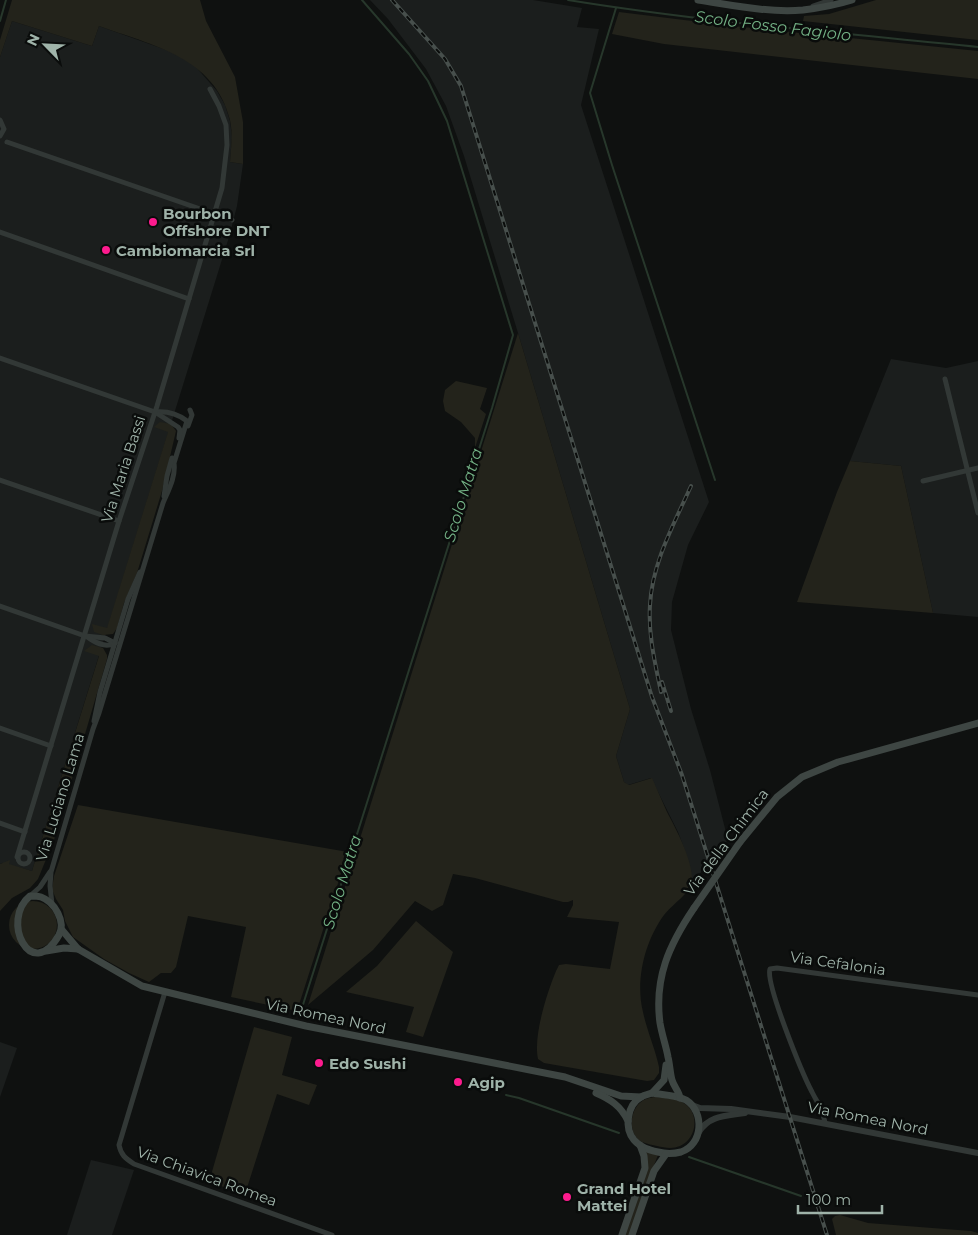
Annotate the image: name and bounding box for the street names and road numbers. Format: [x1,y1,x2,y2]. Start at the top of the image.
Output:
street label: Via Maria Bassi [97,413,149,525]
street label: Via Luciano Lama [31,731,89,863]
street label: Via della Chimica [680,785,772,899]
street label: Via Cefalonia [789,947,887,979]
street label: Via Romea Nord [264,994,388,1038]
street label: Via Romea Nord [806,1097,930,1139]
street label: Via Chiavica Romea [134,1142,280,1210]

